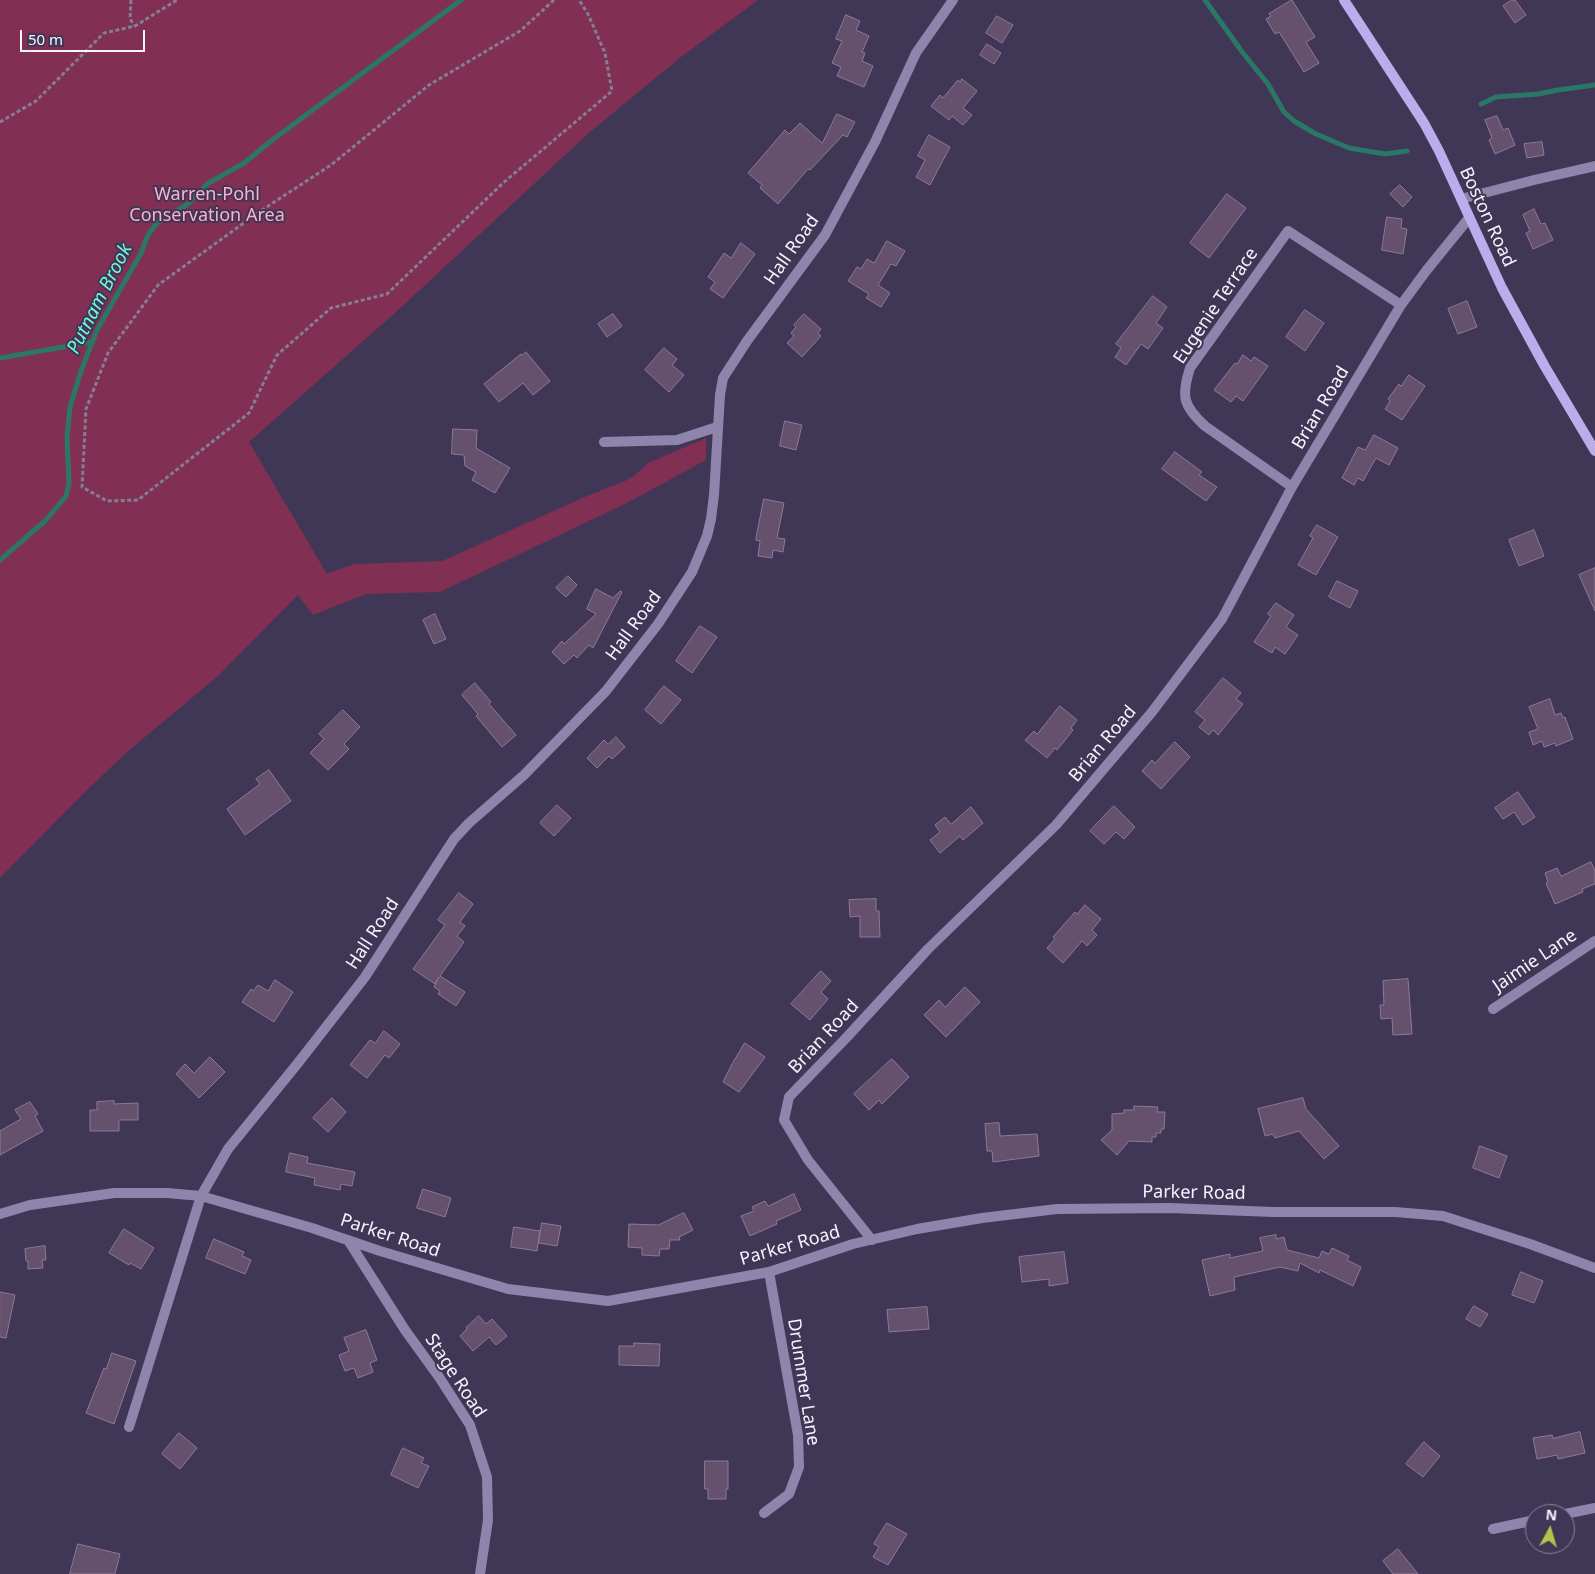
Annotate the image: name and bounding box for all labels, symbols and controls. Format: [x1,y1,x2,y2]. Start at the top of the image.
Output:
scale bar [22,20,148,52]
text: 50 m [28,29,63,49]
street label: Boston Road [1454,164,1520,270]
park label: Warren-Pohl Conservation Area [129,184,285,226]
street label: Hall Road [760,211,824,289]
water label: Putnam Brook [62,240,138,358]
street label: Eugenie Terrace [1169,244,1263,368]
street label: Brian Road [1288,363,1354,453]
street label: Hall Road [602,587,666,665]
street label: Brian Road [1065,701,1141,787]
street label: Hall Road [342,894,404,974]
street label: Jaimie Lane [1489,925,1581,997]
street label: Brian Road [784,996,864,1078]
street label: Parker Road [1142,1181,1246,1205]
street label: Parker Road [337,1210,443,1262]
street label: Parker Road [737,1221,843,1271]
street label: Drummer Lane [782,1317,824,1447]
street label: Stage Road [420,1330,490,1422]
north arrow [1525,1504,1575,1554]
text: N [1545,1505,1558,1525]

